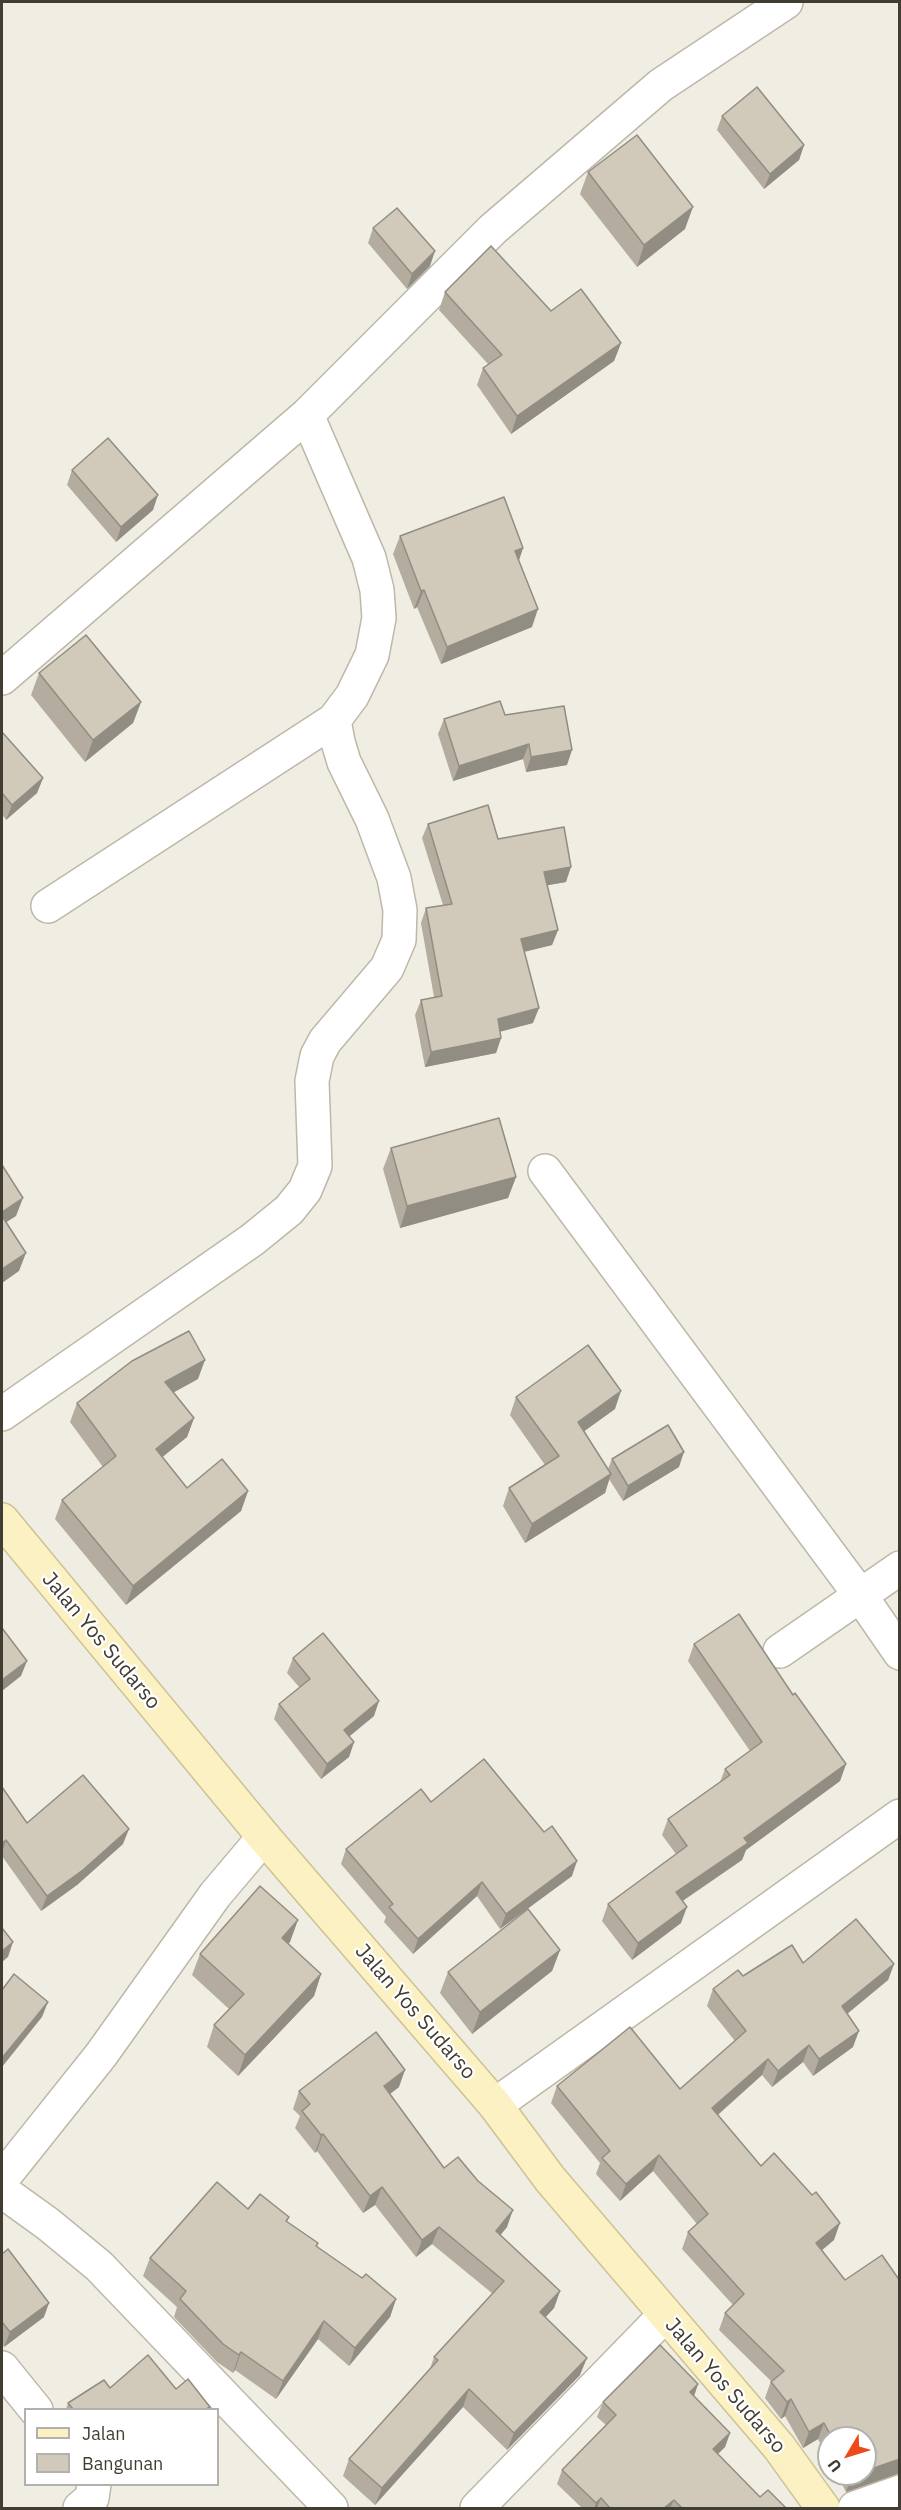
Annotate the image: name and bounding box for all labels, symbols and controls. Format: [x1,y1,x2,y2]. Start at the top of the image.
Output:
street label: Jalan Yos Sudarso [36,1567,166,1715]
street label: Jalan Yos Sudarso [349,1939,481,2085]
street label: Jalan Yos Sudarso [659,2313,791,2459]
legend [24,2408,219,2486]
text: Jalan [82,2422,126,2445]
north arrow [817,2426,877,2486]
text: Bangunan [82,2452,163,2475]
text: U [823,2455,846,2476]

